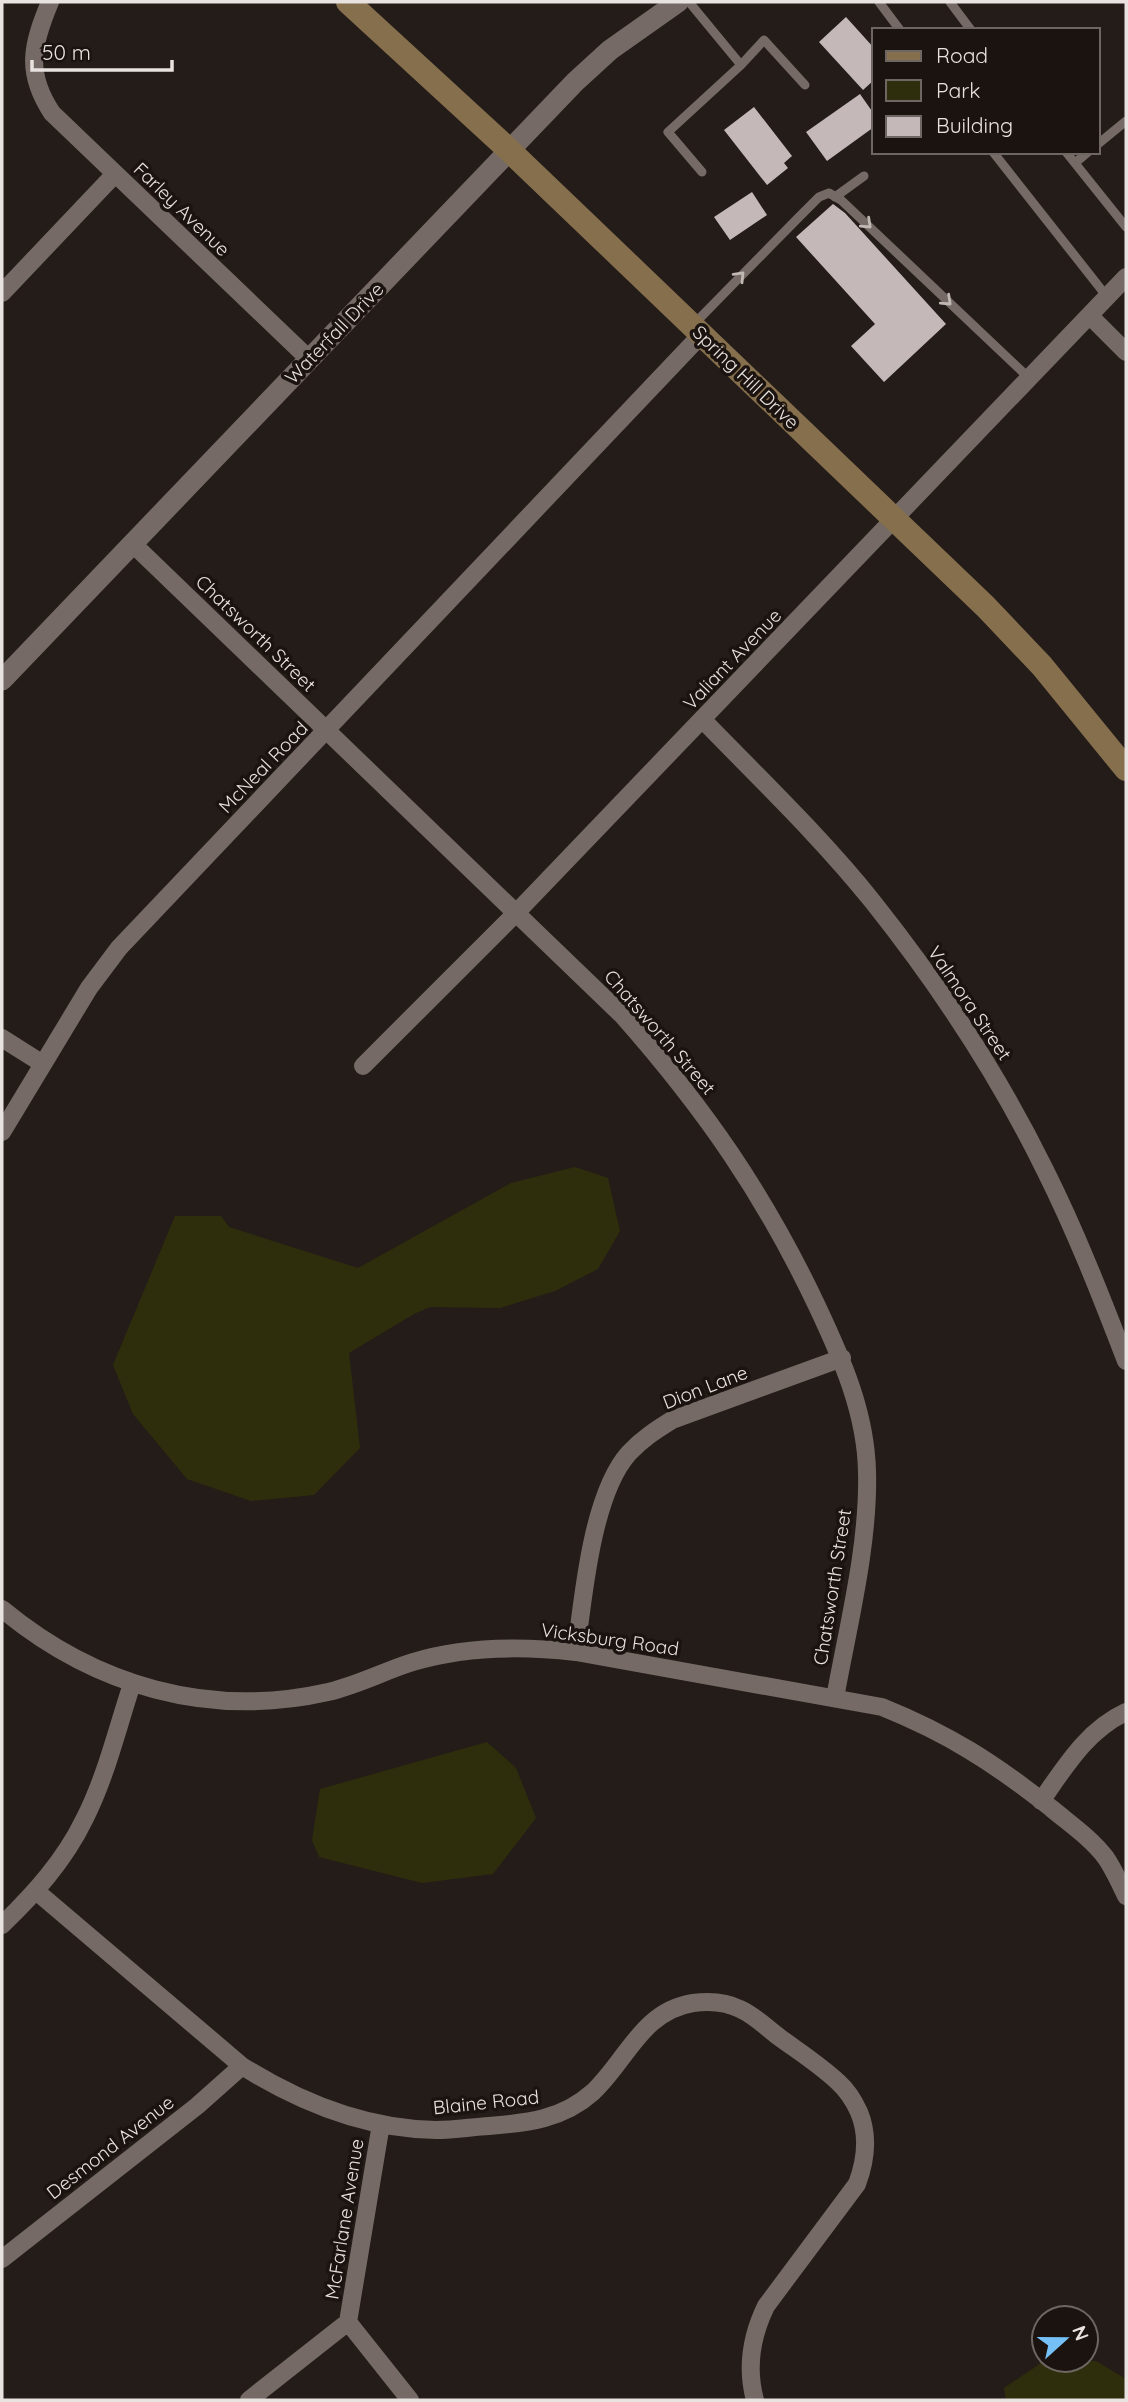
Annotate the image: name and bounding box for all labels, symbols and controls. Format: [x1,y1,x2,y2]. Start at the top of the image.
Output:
scale bar [32,28,172,72]
legend [872,28,1100,154]
text: 50 m [42,39,91,65]
text: Road [936,42,988,68]
text: Park [936,77,980,103]
text: Building [936,112,1013,138]
street label: Farley Avenue [129,157,235,261]
one-way arrow [859,216,872,229]
one-way arrow [732,271,745,284]
street label: Waterfall Drive [279,277,389,389]
one-way arrow [939,293,952,305]
street label: Spring Hill Drive [688,320,804,434]
street label: Chatsworth Street [191,570,321,696]
street label: Valiant Avenue [678,603,786,715]
street label: McNeal Road [213,716,313,818]
street label: Valmora Street [923,941,1017,1065]
street label: Chatsworth Street [599,965,721,1099]
street label: Dion Lane [659,1360,751,1414]
street label: Chatsworth Street [808,1507,856,1667]
street label: Vicksburg Road [539,1617,681,1661]
street label: Blaine Road [432,2085,540,2119]
street label: Desmond Avenue [42,2090,178,2204]
street label: McFarlane Avenue [319,2137,369,2301]
north arrow [1030,2304,1100,2374]
text: N [1067,2322,1095,2344]

